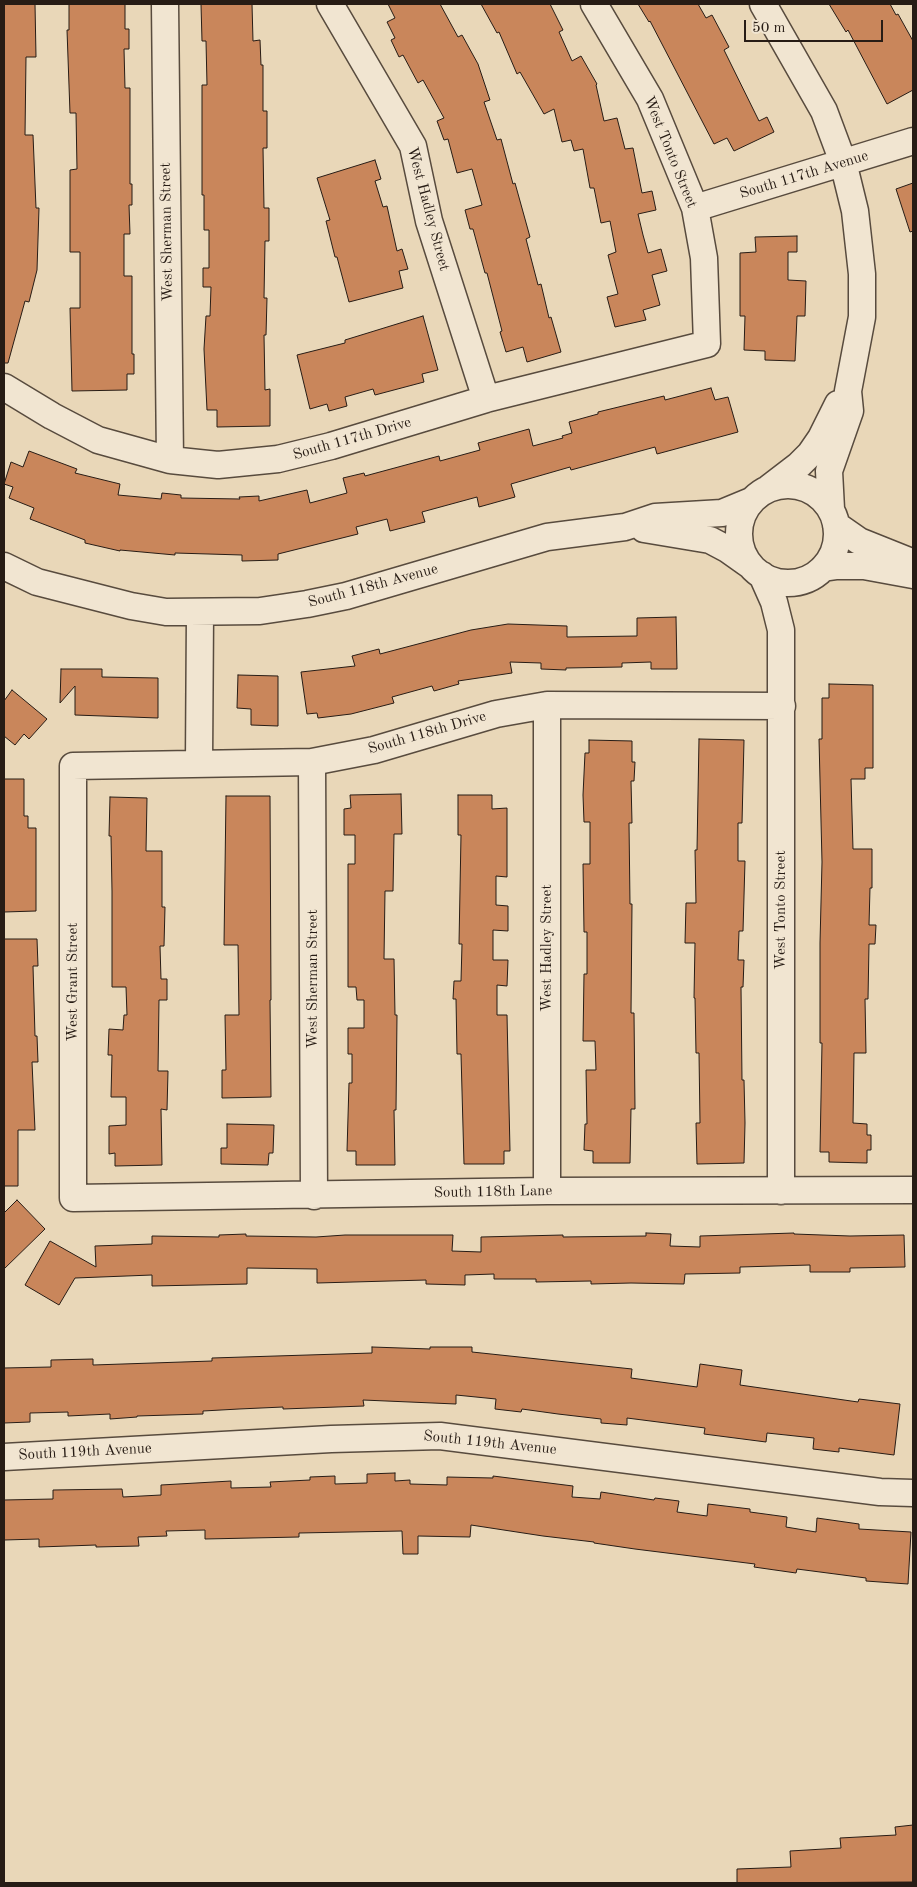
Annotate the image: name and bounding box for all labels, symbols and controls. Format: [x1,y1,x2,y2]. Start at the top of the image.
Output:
scale bar [747,10,886,42]
text: 50 m [752,21,786,36]
street label: West Tonto Street [639,93,701,211]
street label: West Hadley Street [403,145,453,273]
street label: South 117th Avenue [737,147,871,203]
street label: West Sherman Street [157,162,177,302]
street label: South 117th Drive [291,414,413,464]
street label: South 118th Avenue [306,560,440,612]
street label: South 118th Drive [366,708,488,758]
street label: West Tonto Street [772,850,790,970]
street label: West Hadley Street [538,884,556,1012]
street label: West Sherman Street [304,909,322,1049]
street label: West Grant Street [64,922,82,1042]
street label: South 118th Lane [434,1182,552,1202]
street label: South 119th Avenue [423,1427,557,1459]
street label: South 119th Avenue [18,1440,152,1464]

